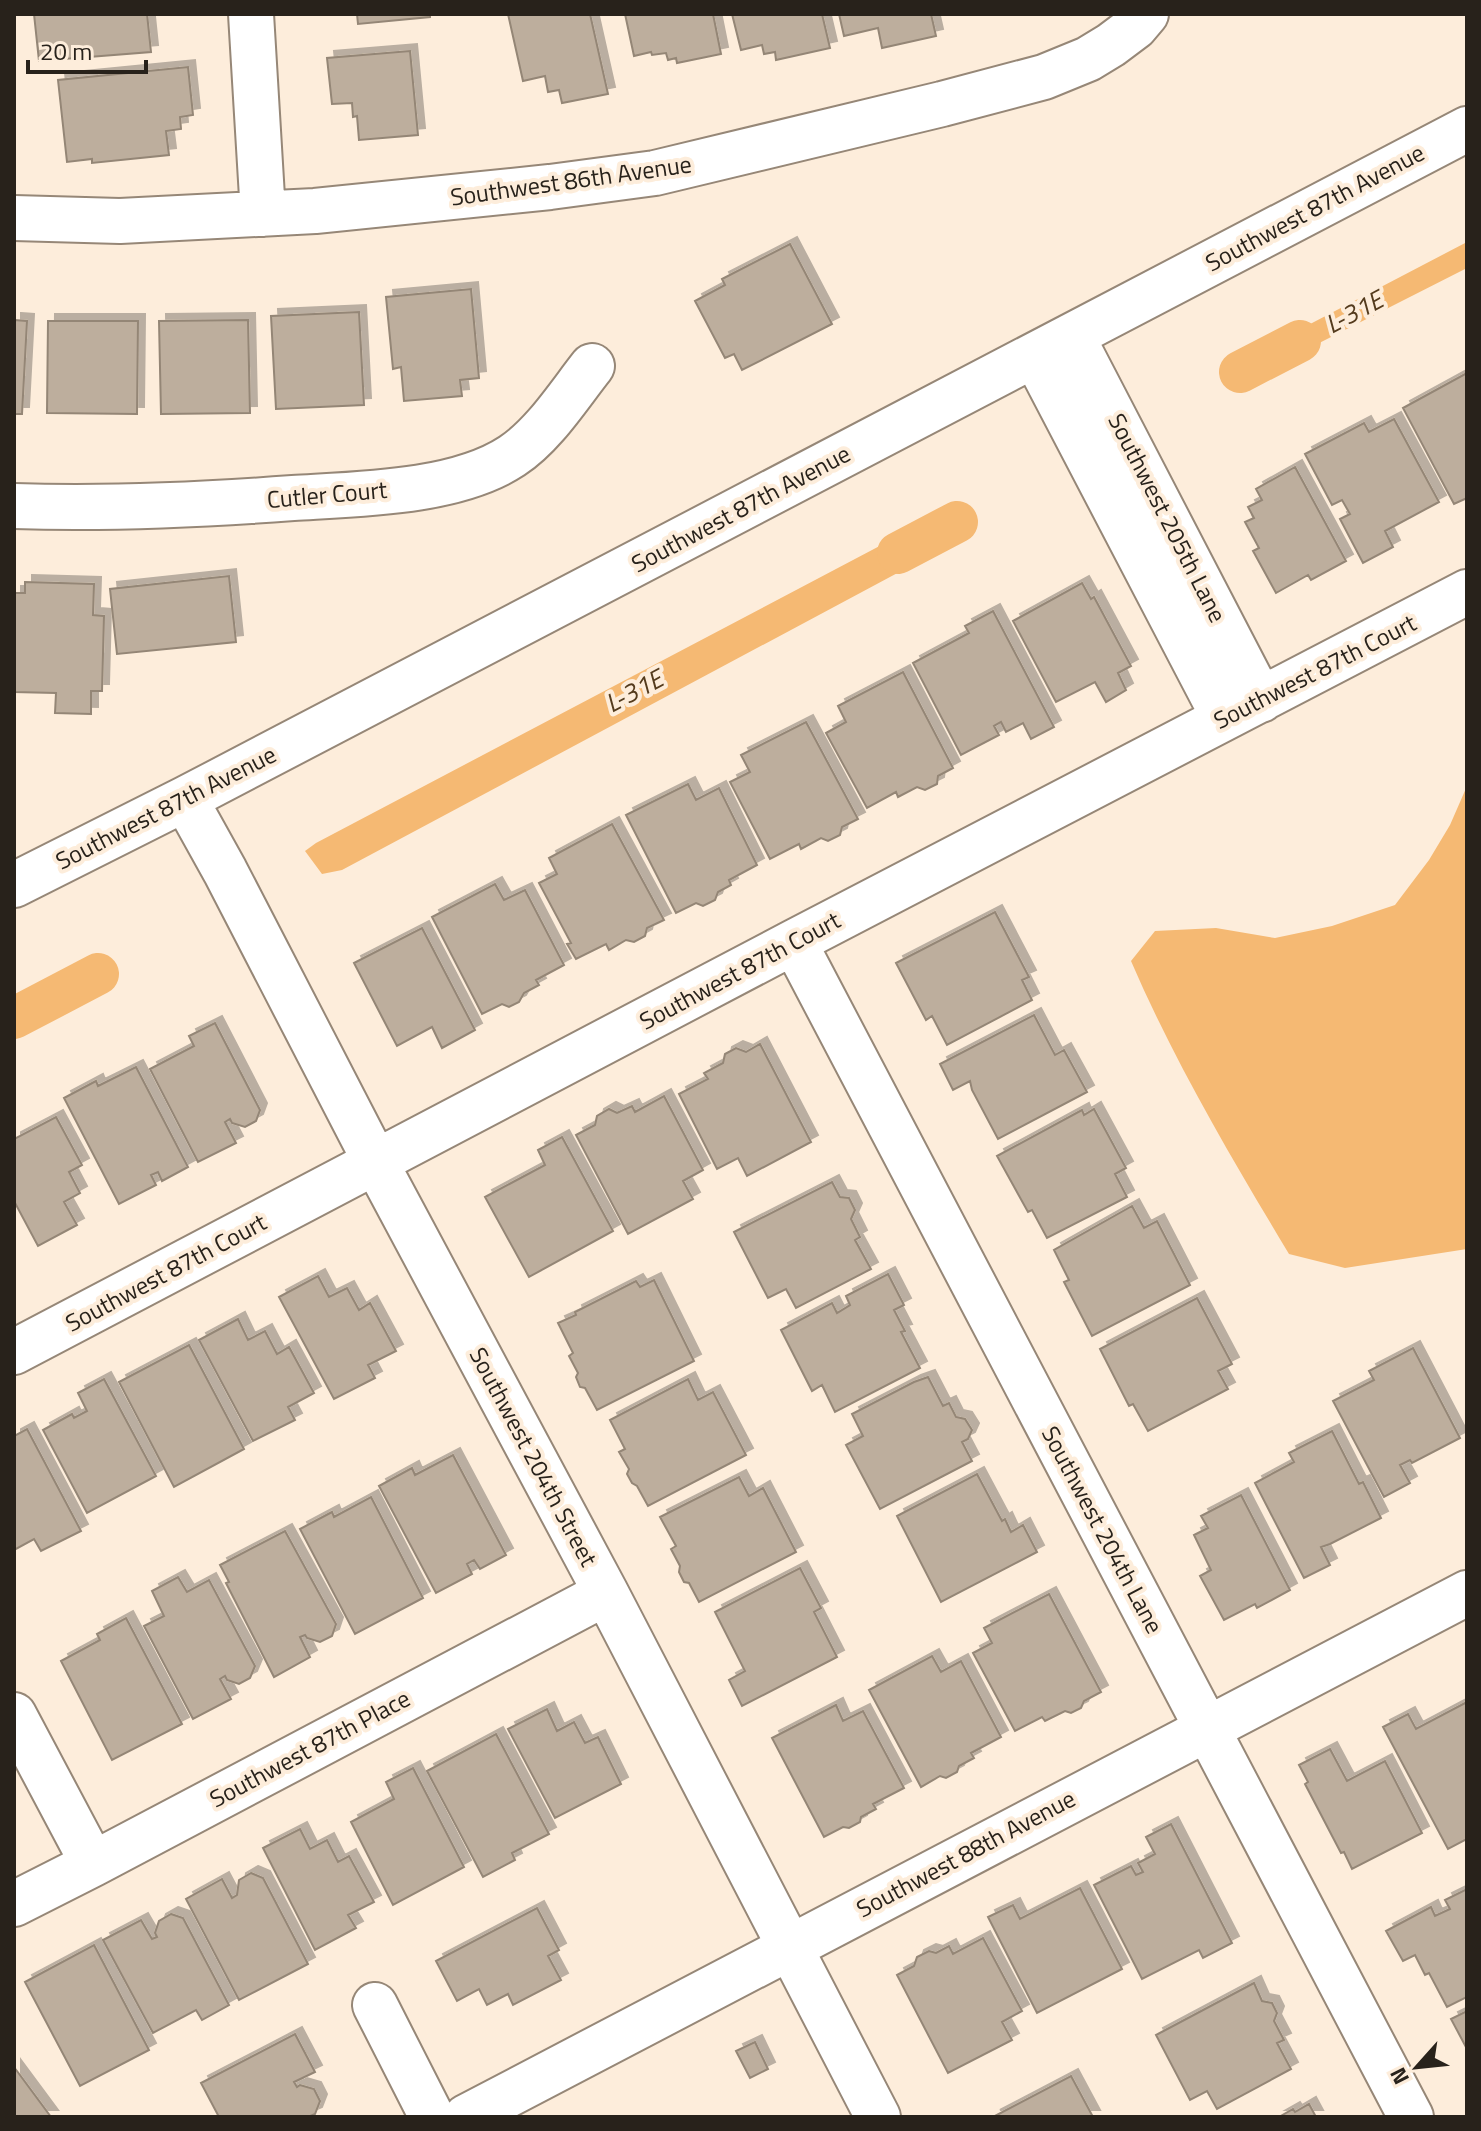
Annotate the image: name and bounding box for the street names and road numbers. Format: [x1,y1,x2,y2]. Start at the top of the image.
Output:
street label: Southwest 87th Avenue [1199,134,1430,280]
street label: Southwest 86th Avenue [448,145,694,215]
street label: Southwest 205th Lane [1100,407,1236,628]
street label: Southwest 87th Avenue [625,435,856,581]
street label: Cutler Court [265,471,389,517]
street label: Southwest 87th Court [1207,604,1423,738]
street label: Southwest 87th Avenue [49,736,282,878]
street label: Southwest 87th Court [633,902,847,1038]
street label: Southwest 87th Court [59,1204,273,1340]
street label: Southwest 204th Street [461,1341,607,1573]
street label: Southwest 204th Lane [1033,1419,1173,1640]
street label: Southwest 87th Place [203,1680,416,1816]
street label: Southwest 88th Avenue [850,1780,1081,1926]

